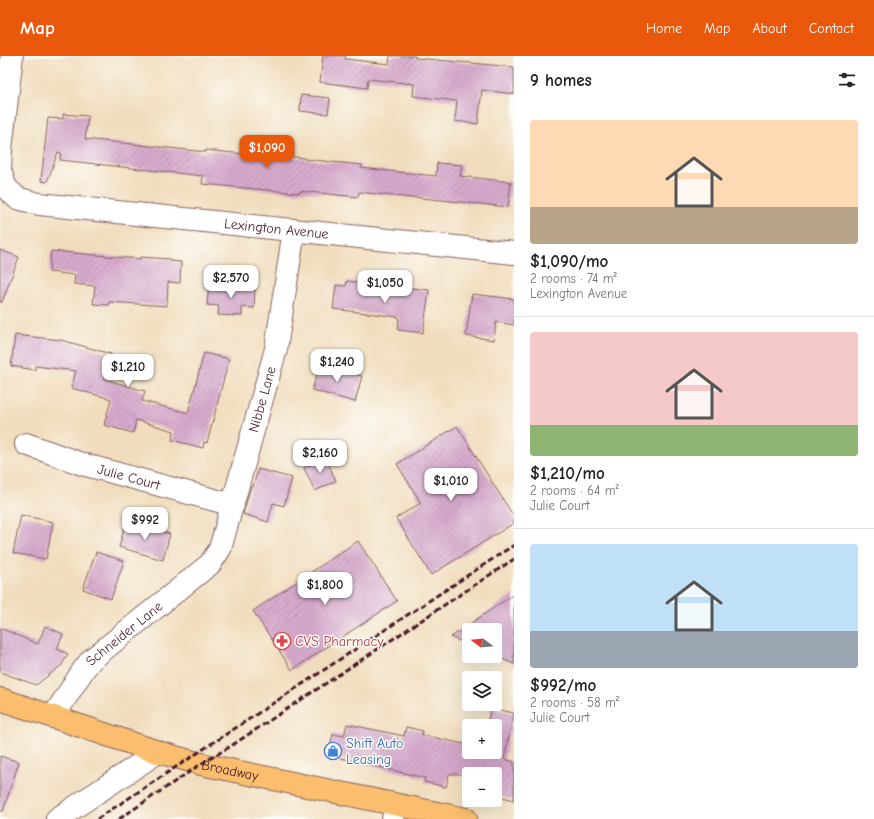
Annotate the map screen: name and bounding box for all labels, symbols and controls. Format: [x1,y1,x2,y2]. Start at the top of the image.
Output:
text: Map [20,17,55,39]
text: Home [646,20,682,37]
text: Map [704,20,730,37]
text: About [752,20,787,37]
text: Contact [809,20,854,37]
icon: filters [836,69,858,91]
text: 9 homes [530,71,592,90]
pin: $1,090 [234,135,300,169]
text: $1,090 [248,140,286,155]
icon: home [658,146,730,218]
street label: Lexington Avenue [223,215,329,243]
text: $1,090/mo [530,252,608,271]
pin: $2,570 [198,265,264,299]
text: $2,570 [213,270,249,285]
pin: $1,050 [352,270,418,304]
text: 2 rooms · 74 m² [530,271,617,286]
text: $1,050 [366,275,404,290]
text: Lexington Avenue [530,286,627,301]
pin: $1,240 [304,349,370,383]
pin: $1,210 [95,354,161,388]
text: $1,240 [319,354,355,369]
icon: home [658,358,730,430]
text: $1,210 [111,359,145,374]
street label: Nibbe Lane [245,364,280,434]
pin: $2,160 [287,440,353,474]
text: $2,160 [302,445,338,460]
street label: Julie Court [95,461,163,494]
text: $1,210/mo [530,464,605,483]
pin: $1,010 [418,468,484,502]
text: $1,010 [433,473,469,488]
text: 2 rooms · 64 m² [530,483,619,498]
text: Julie Court [530,498,590,513]
pin: $992 [121,507,169,541]
text: $992 [131,512,159,527]
icon: home [658,570,730,642]
pin: $1,800 [292,572,358,606]
text: $1,800 [307,577,343,592]
street label: Schneider Lane [82,598,166,669]
north arrow [462,623,502,663]
map controls [462,623,502,807]
pharmacy icon: CVS Pharmacy [272,631,292,651]
place label: CVS Pharmacy [295,633,384,650]
button: layers [462,671,502,711]
text: $992/mo [530,676,596,695]
text: 2 rooms · 58 m² [530,695,619,710]
text: Julie Court [530,710,590,725]
button: + [462,719,502,759]
place label: Shift Auto Leasing [346,735,403,768]
shop icon: Shift Auto Leasing [323,741,343,761]
street label: Broadway [200,756,261,785]
button: − [462,767,502,807]

